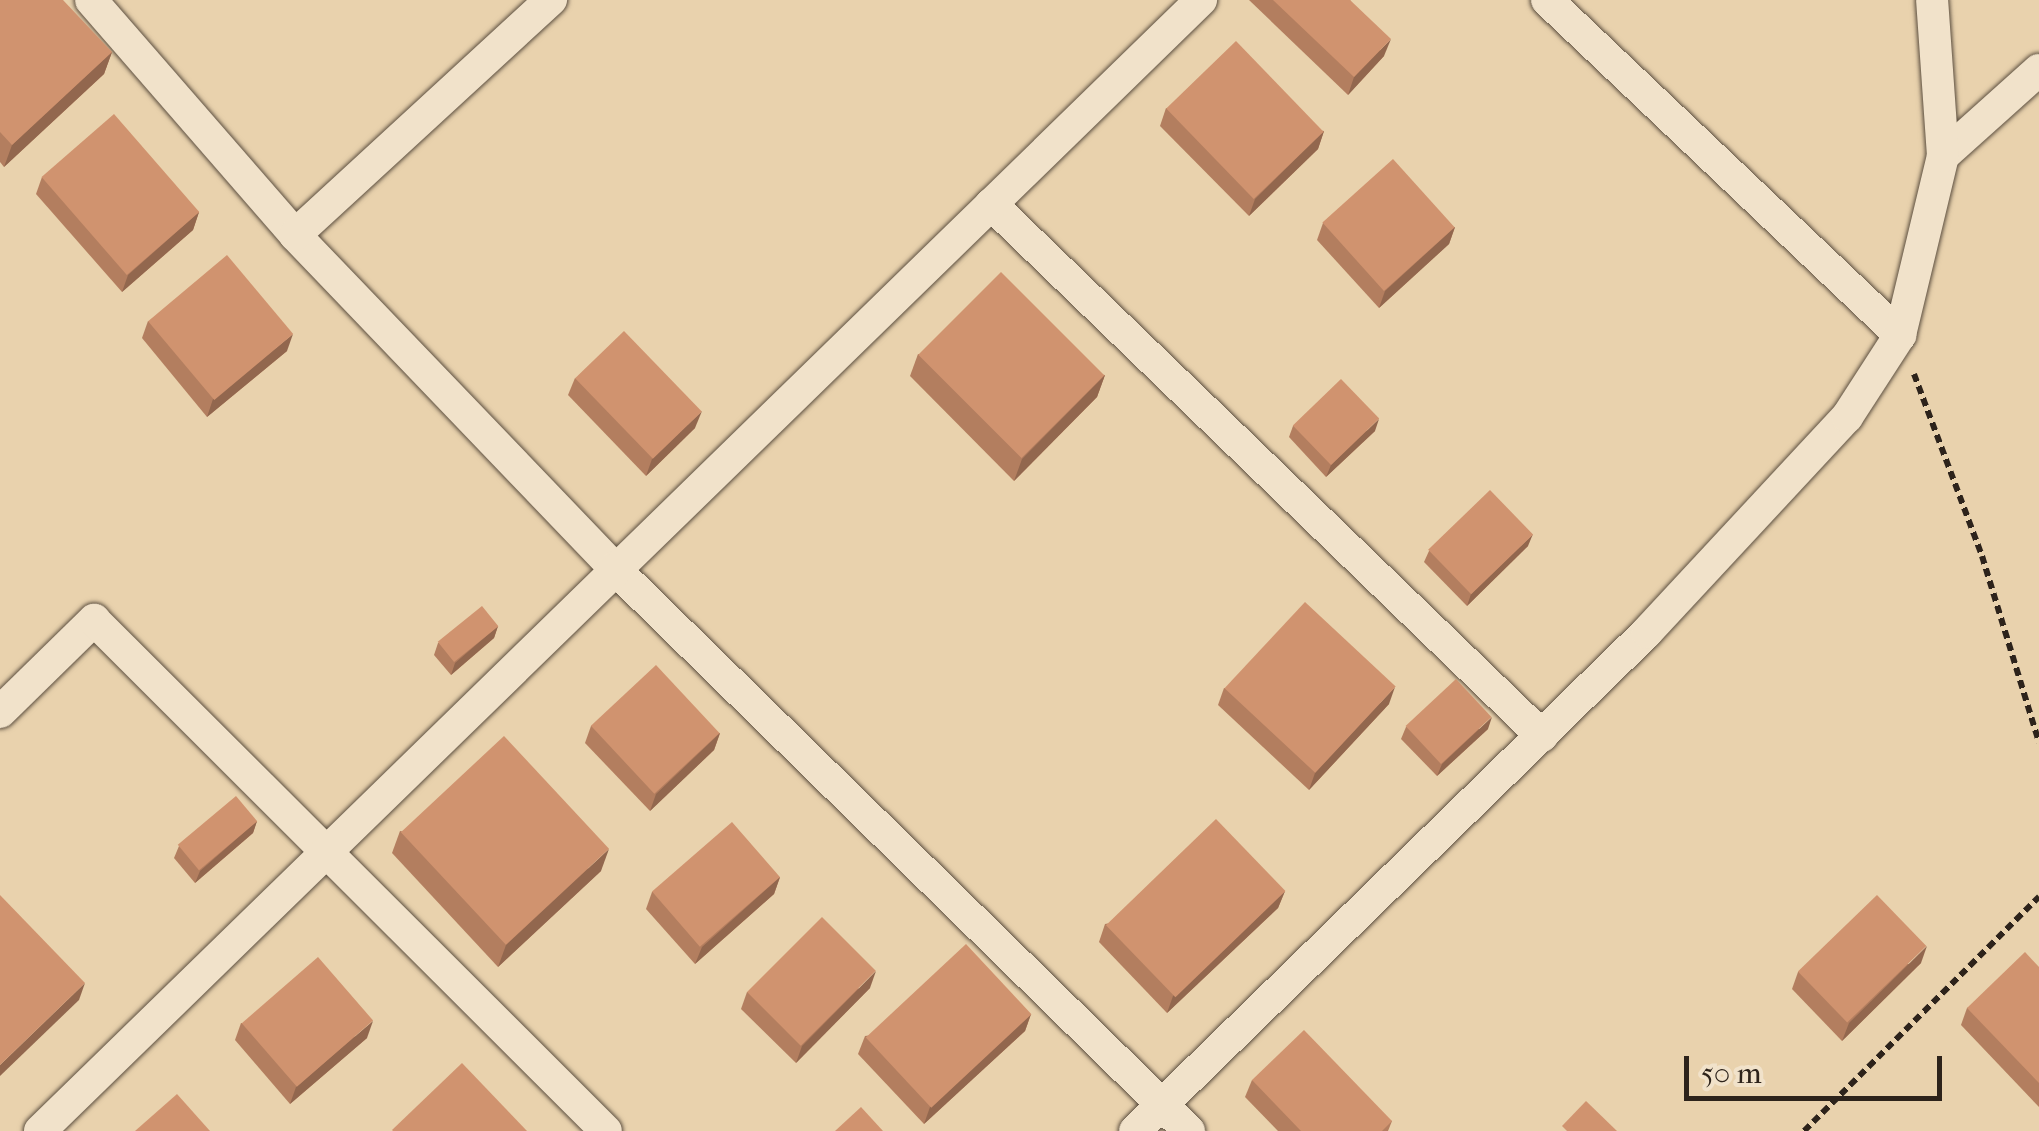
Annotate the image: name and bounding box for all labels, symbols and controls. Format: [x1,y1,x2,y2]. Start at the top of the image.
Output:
scale bar [1689,1036,1946,1098]
text: 50 m [1701,1056,1762,1091]

